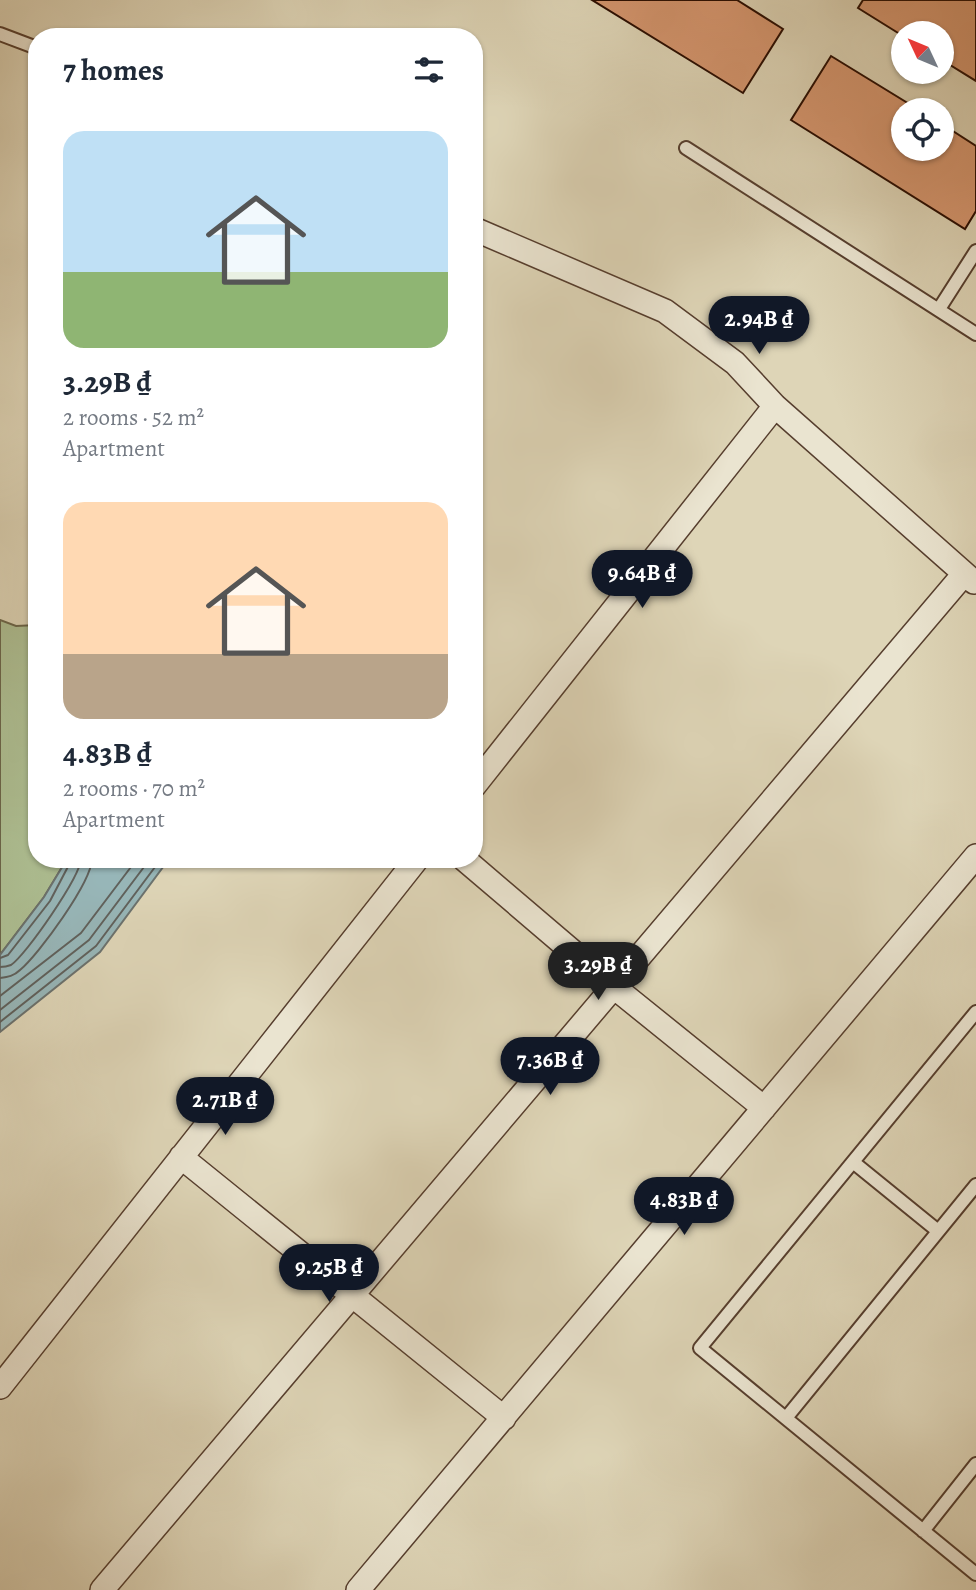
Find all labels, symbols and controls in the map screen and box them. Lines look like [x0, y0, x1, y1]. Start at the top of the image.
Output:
north arrow [891, 21, 954, 84]
map controls [891, 21, 954, 161]
text: 7 homes [63, 50, 164, 90]
icon: filters [410, 51, 448, 89]
button: locate [891, 98, 954, 161]
icon: home [193, 177, 319, 303]
pin: 2.94B ₫ [694, 296, 824, 356]
text: 2.94B ₫ [724, 303, 794, 334]
text: 3.29B ₫ [63, 362, 152, 402]
text: 2 rooms · 52 m² [63, 402, 204, 433]
text: Apartment [63, 433, 165, 464]
icon: home [193, 548, 319, 674]
pin: 9.64B ₫ [577, 550, 707, 610]
text: 9.64B ₫ [608, 557, 676, 588]
text: 4.83B ₫ [63, 733, 152, 773]
text: 2 rooms · 70 m² [63, 773, 205, 804]
text: Apartment [63, 804, 165, 835]
pin: 3.29B ₫ [533, 942, 663, 1002]
text: 3.29B ₫ [564, 949, 632, 980]
pin: 7.36B ₫ [485, 1038, 615, 1097]
text: 7.36B ₫ [517, 1044, 583, 1075]
pin: 2.71B ₫ [160, 1078, 290, 1137]
text: 2.71B ₫ [192, 1084, 258, 1115]
pin: 4.83B ₫ [619, 1178, 749, 1237]
text: 4.83B ₫ [650, 1184, 718, 1215]
pin: 9.25B ₫ [264, 1244, 394, 1304]
text: 9.25B ₫ [295, 1251, 363, 1282]

